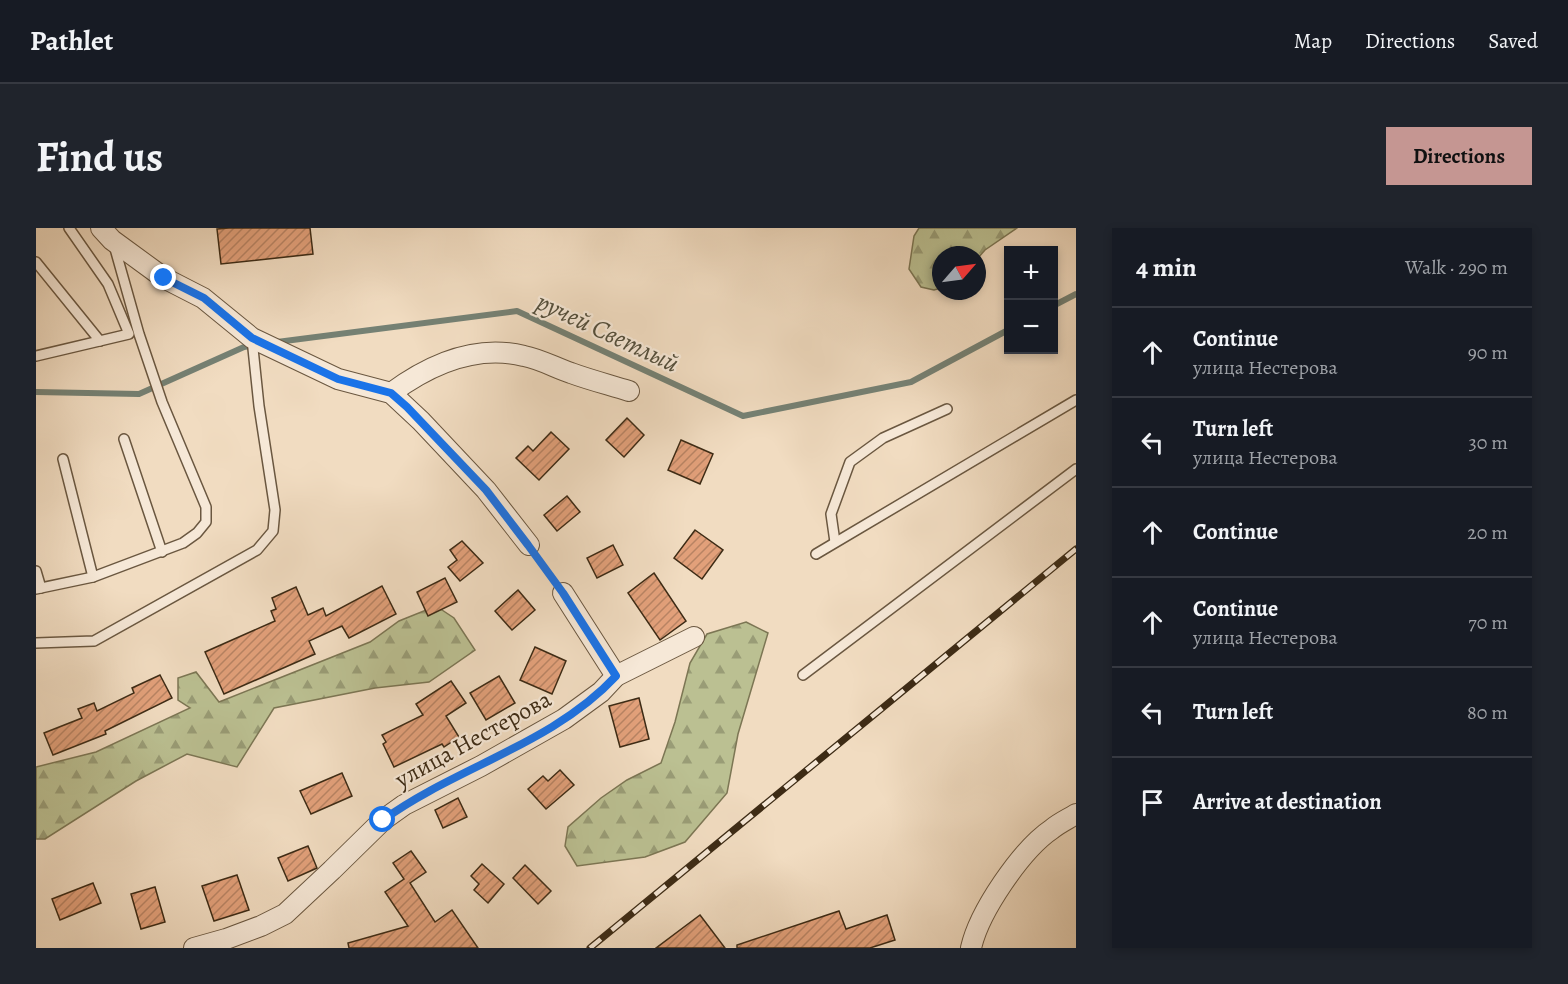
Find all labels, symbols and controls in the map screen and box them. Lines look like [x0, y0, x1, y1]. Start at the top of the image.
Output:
text: Pathlet [30, 22, 113, 60]
text: Map [1294, 27, 1332, 55]
text: Directions [1365, 27, 1455, 55]
text: Saved [1488, 27, 1538, 55]
button: Directions [1386, 127, 1532, 185]
text: Find us [36, 128, 163, 185]
north arrow [932, 246, 986, 300]
map controls [1004, 246, 1058, 354]
button: + [1004, 246, 1058, 300]
text: 4 min [1136, 250, 1197, 285]
text: Walk · 290 m [1405, 254, 1508, 281]
route end [150, 264, 176, 290]
water label: ручей Светлый [530, 284, 685, 381]
button: − [1004, 300, 1058, 354]
text: Continue [1193, 324, 1278, 354]
icon: ahead [1136, 336, 1169, 369]
text: 90 m [1468, 339, 1508, 366]
text: улица Нестерова [1193, 354, 1338, 381]
text: Turn left [1193, 414, 1273, 444]
icon: left [1136, 426, 1169, 459]
text: 30 m [1468, 429, 1508, 456]
text: улица Нестерова [1193, 444, 1338, 471]
icon: ahead [1136, 516, 1169, 549]
text: Continue [1193, 517, 1278, 547]
text: 20 m [1467, 519, 1508, 546]
text: Continue [1193, 594, 1278, 624]
icon: ahead [1136, 606, 1169, 639]
text: 70 m [1468, 609, 1508, 636]
text: улица Нестерова [1193, 624, 1338, 651]
street label: улица Нестерова [388, 683, 557, 796]
icon: left [1136, 696, 1169, 729]
text: Turn left [1193, 697, 1273, 727]
text: 80 m [1467, 699, 1508, 726]
icon: arrive [1136, 786, 1169, 819]
text: Arrive at destination [1193, 787, 1382, 817]
route start [369, 806, 395, 832]

